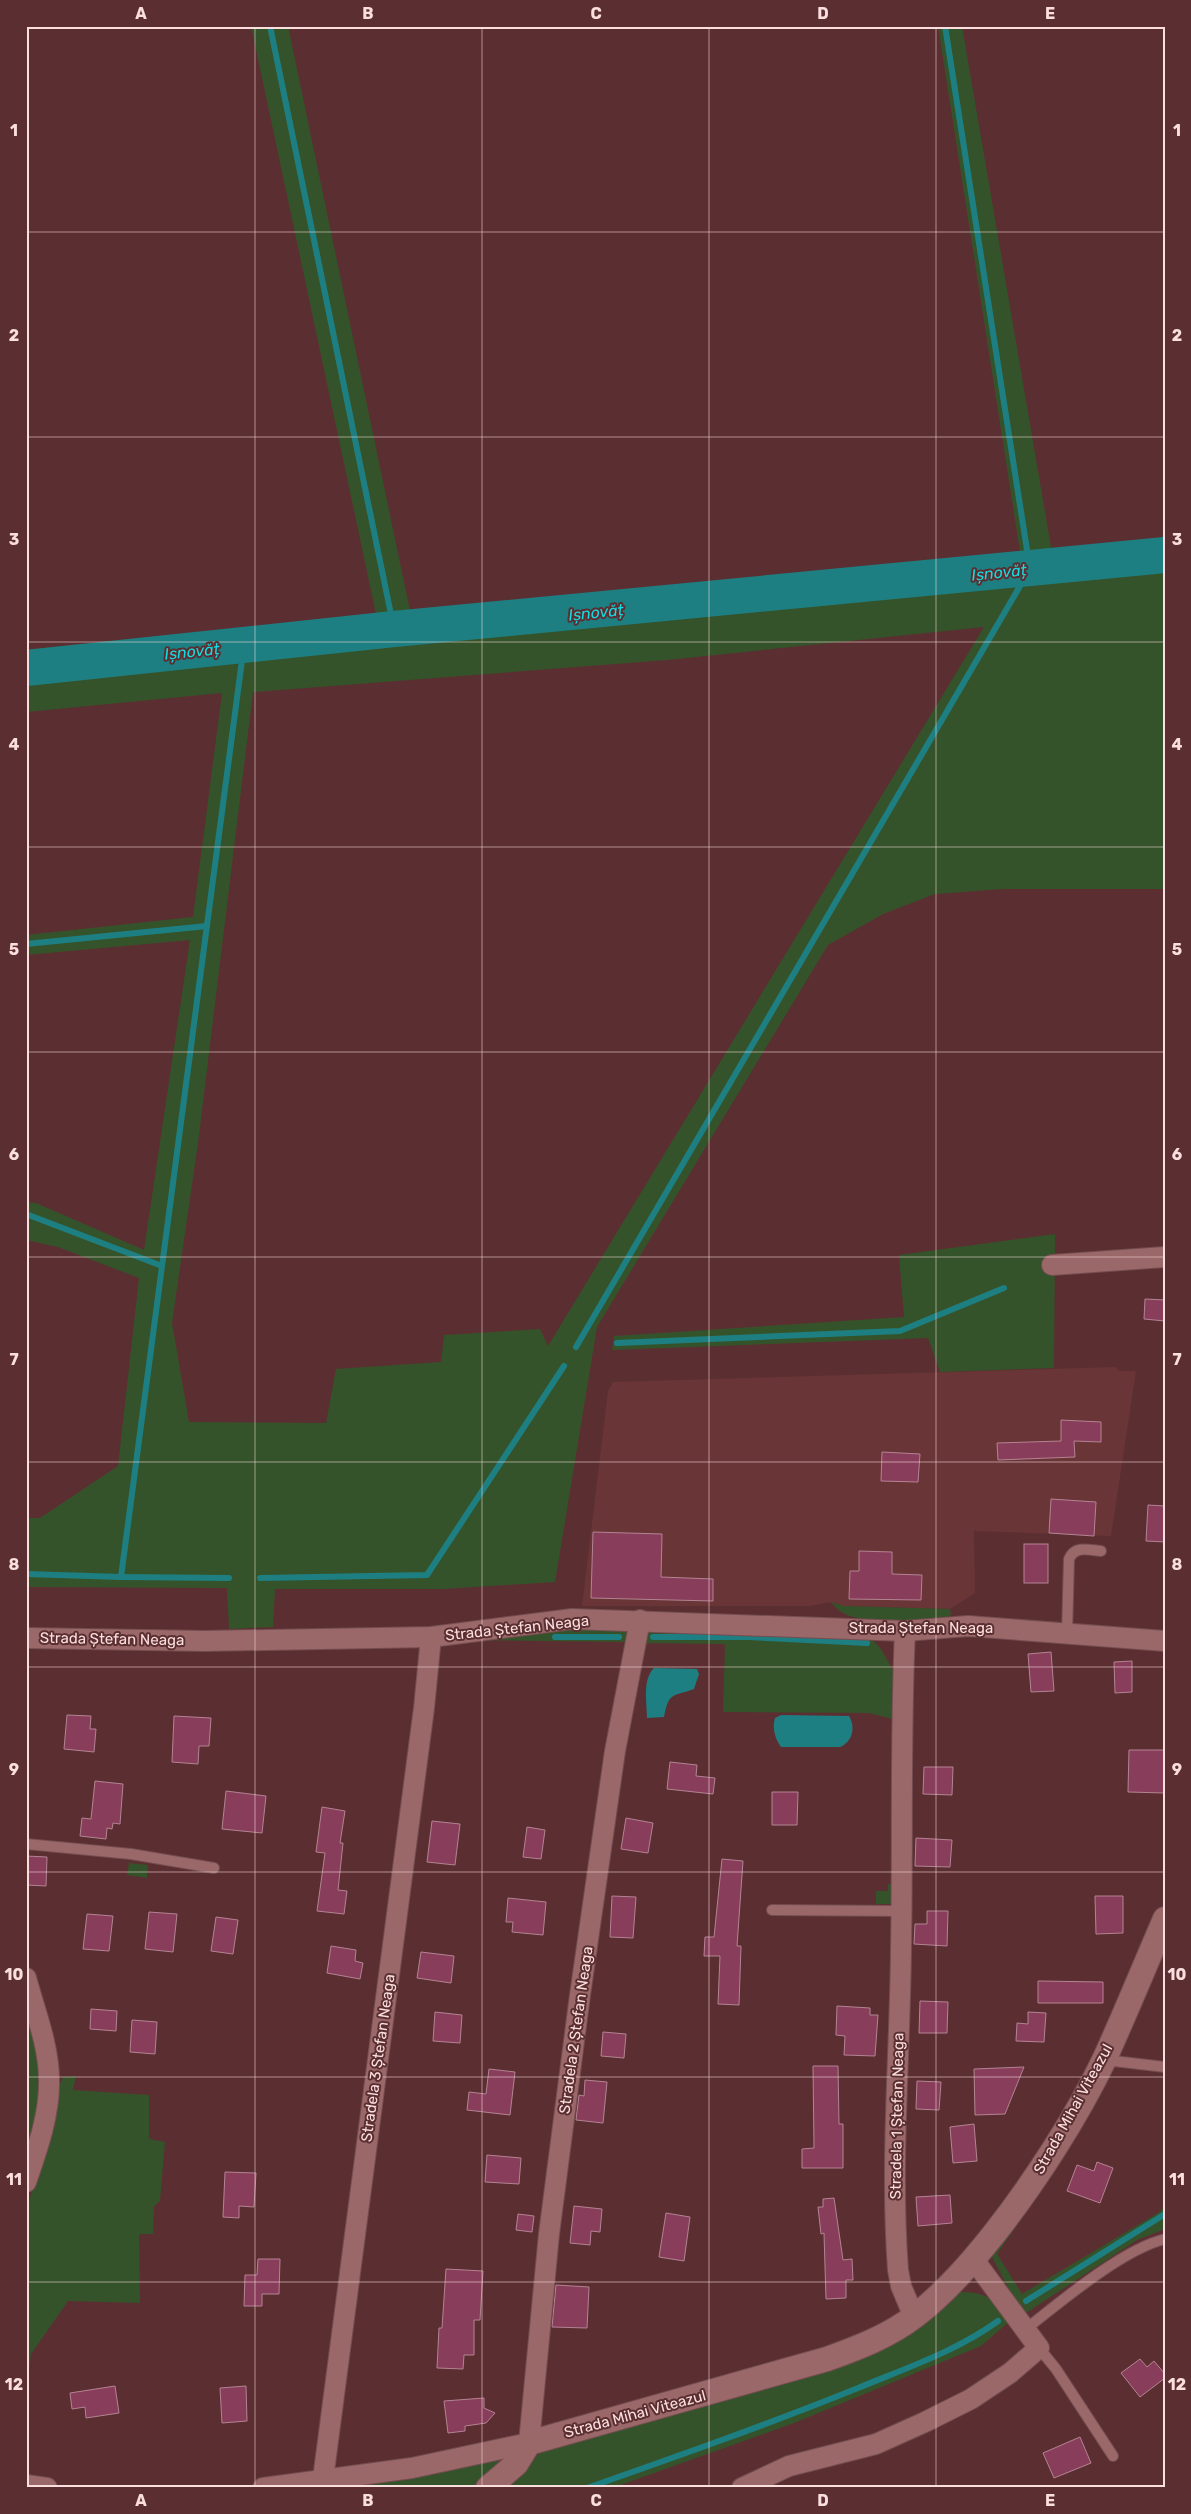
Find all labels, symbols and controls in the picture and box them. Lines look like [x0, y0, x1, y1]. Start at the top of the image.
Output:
text: A [135, 4, 147, 23]
text: B [362, 4, 374, 23]
text: C [590, 4, 602, 23]
text: D [817, 4, 829, 23]
text: E [1045, 4, 1055, 23]
text: 1 [10, 121, 18, 140]
text: 1 [1173, 121, 1181, 140]
text: 2 [9, 326, 19, 345]
text: 2 [1172, 326, 1182, 345]
text: 3 [9, 530, 19, 549]
text: 3 [1172, 530, 1182, 549]
water label: Ișnovăț [971, 560, 1028, 585]
water label: Ișnovăț [568, 600, 625, 625]
water label: Ișnovăț [164, 639, 221, 664]
text: 4 [9, 735, 20, 754]
text: 4 [1172, 735, 1183, 754]
text: 5 [9, 940, 19, 959]
text: 5 [1172, 940, 1182, 959]
text: 6 [9, 1145, 19, 1164]
text: 6 [1172, 1145, 1182, 1164]
text: 7 [9, 1350, 19, 1369]
text: 7 [1172, 1350, 1182, 1369]
text: 8 [9, 1555, 20, 1574]
text: 8 [1172, 1555, 1183, 1574]
street label: Strada Ștefan Neaga [444, 1611, 590, 1645]
street label: Strada Ștefan Neaga [849, 1619, 993, 1637]
street label: Strada Ștefan Neaga [40, 1629, 184, 1649]
text: 9 [9, 1760, 19, 1779]
text: 9 [1172, 1760, 1182, 1779]
street label: Stradela 2 Ștefan Neaga [555, 1945, 597, 2115]
text: 10 [5, 1965, 24, 1984]
text: 10 [1168, 1965, 1187, 1984]
street label: Stradela 3 Ștefan Neaga [357, 1973, 399, 2143]
street label: Stradela 1 Ștefan Neaga [887, 2033, 907, 2199]
street label: Strada Mihai Viteazul [1030, 2041, 1116, 2177]
text: 11 [6, 2170, 22, 2189]
text: 11 [1169, 2170, 1185, 2189]
text: 12 [5, 2375, 23, 2394]
text: 12 [1168, 2375, 1186, 2394]
street label: Strada Mihai Viteazul [562, 2386, 708, 2442]
text: A [135, 2491, 147, 2510]
text: B [362, 2491, 374, 2510]
text: C [590, 2491, 602, 2510]
text: D [817, 2491, 829, 2510]
text: E [1045, 2491, 1055, 2510]

